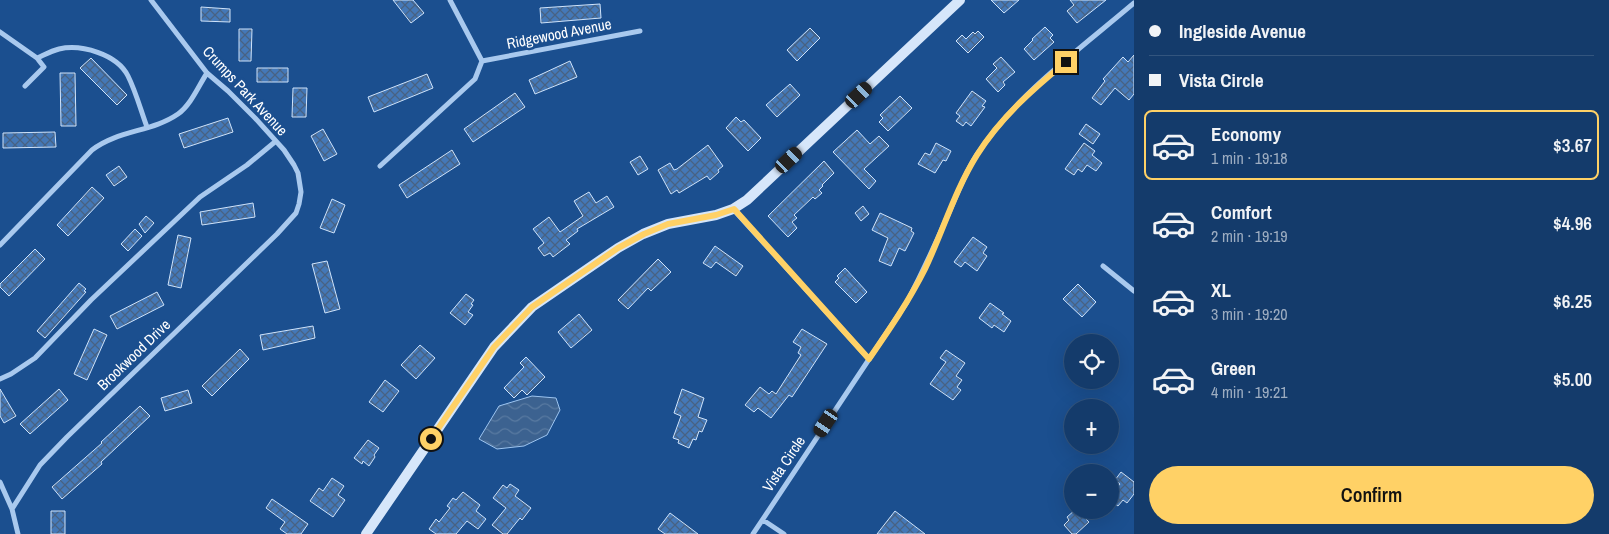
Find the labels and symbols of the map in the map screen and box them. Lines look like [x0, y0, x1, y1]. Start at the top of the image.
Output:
street label: Ridgewood Avenue [505, 13, 613, 54]
street label: Crumps Park Avenue [198, 41, 293, 140]
route end [1055, 51, 1077, 73]
car [842, 79, 875, 111]
car [772, 144, 805, 176]
street label: Brookwood Drive [92, 314, 175, 395]
car [811, 406, 840, 440]
route start [420, 428, 442, 450]
street label: Vista Circle [757, 431, 810, 496]

